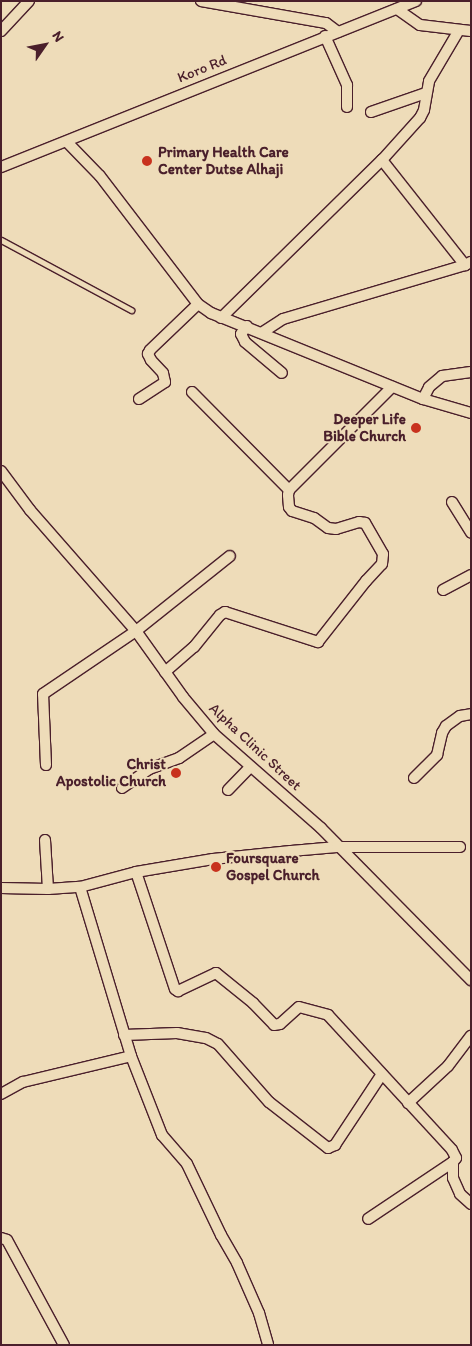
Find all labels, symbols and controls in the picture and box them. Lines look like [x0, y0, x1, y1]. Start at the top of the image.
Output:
north arrow [20, 20, 70, 70]
text: N [48, 28, 68, 45]
street label: Koro Rd [175, 51, 229, 87]
place label: Primary Health Care Center Dutse Alhaji [158, 143, 289, 178]
marker: Primary Health Care Center Dutse Alhaji [140, 154, 154, 168]
place label: Deeper Life Bible Church [323, 410, 406, 445]
marker: Deeper Life Bible Church [410, 422, 422, 434]
street label: Alpha Clinic Street [205, 699, 305, 795]
place label: Christ Apostolic Church [56, 755, 166, 790]
marker: Christ Apostolic Church [170, 767, 182, 779]
place label: Foursquare Gospel Church [226, 849, 320, 884]
marker: Foursquare Gospel Church [210, 861, 222, 873]

